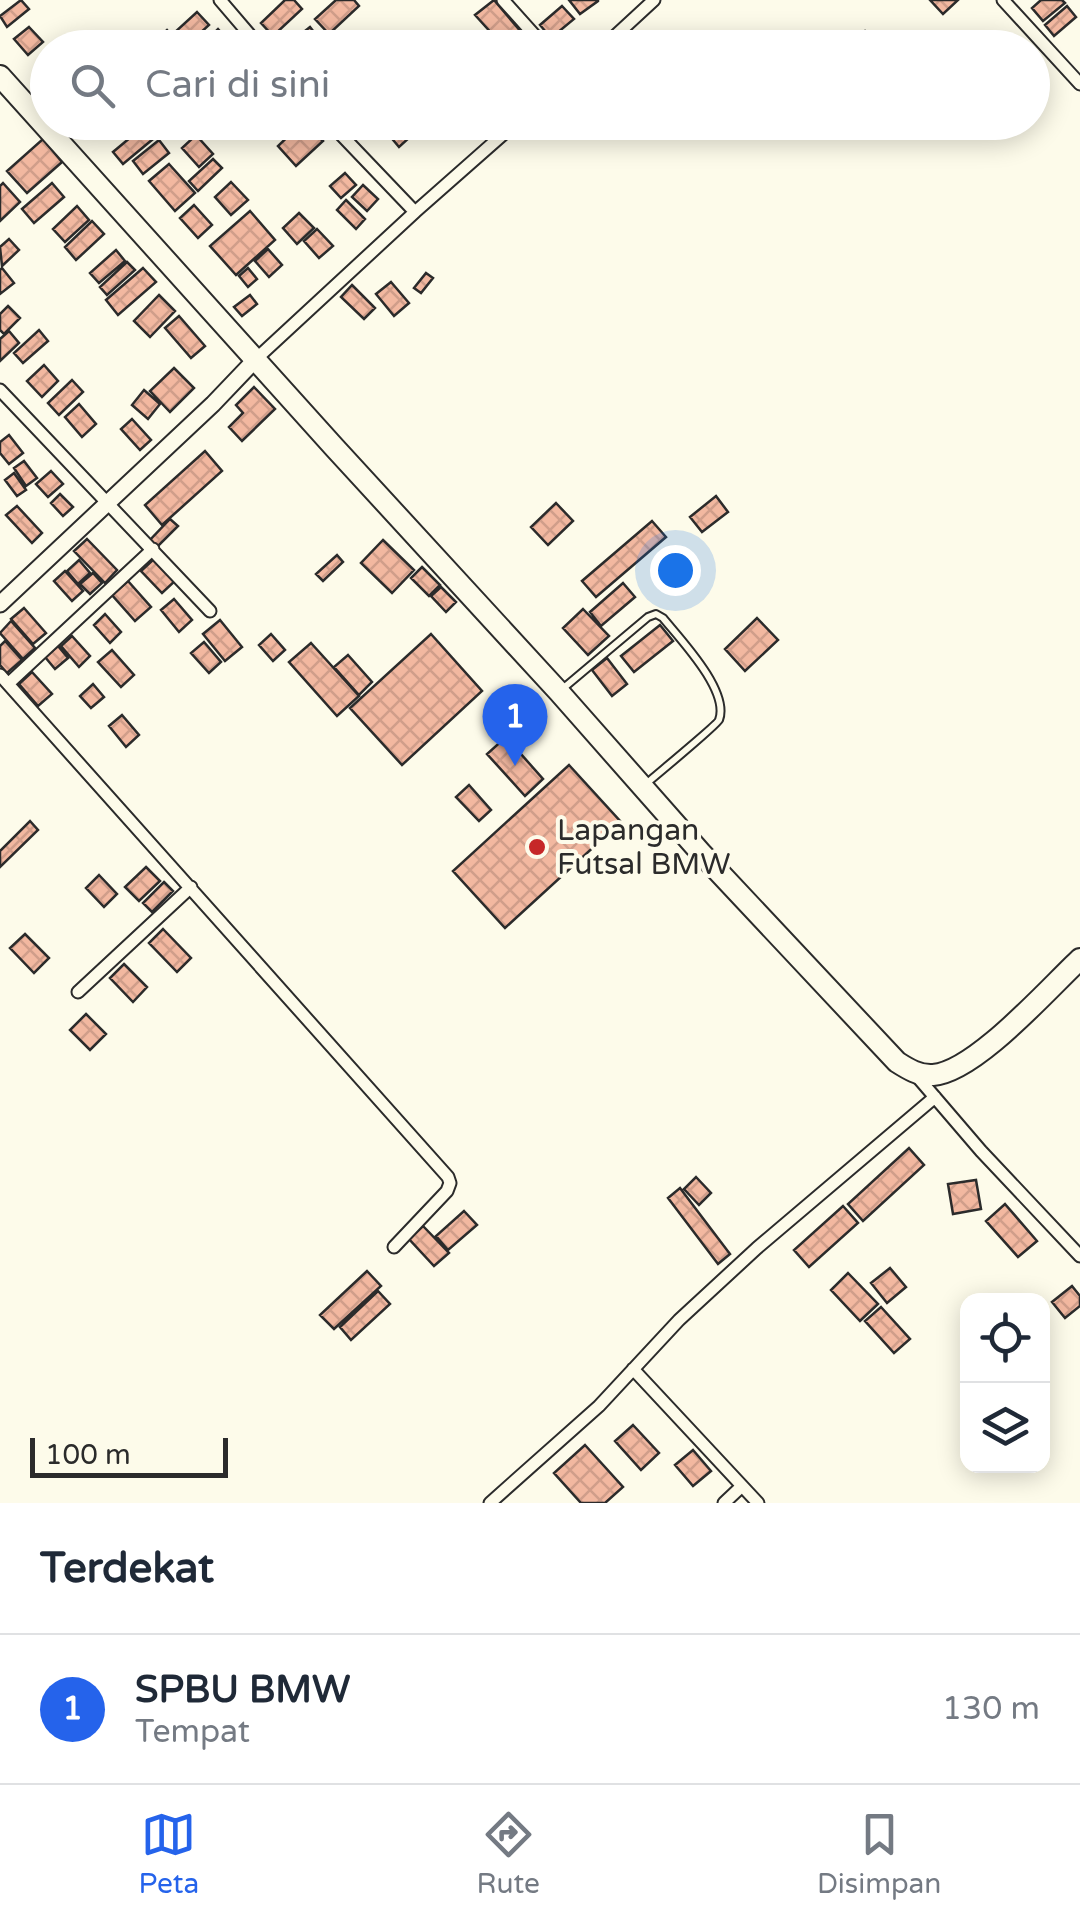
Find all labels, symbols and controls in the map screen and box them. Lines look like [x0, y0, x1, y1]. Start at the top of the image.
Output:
search box [30, 30, 1050, 140]
icon: search [65, 58, 120, 113]
text: Cari di sini [145, 62, 330, 108]
your location [650, 545, 701, 596]
pin: 1 [482, 684, 548, 766]
place label: Lapangan Futsal BMW [557, 812, 731, 883]
marker: Lapangan Futsal BMW [526, 836, 548, 858]
map controls [960, 1293, 1050, 1473]
button: locate [960, 1293, 1050, 1383]
button: layers [960, 1383, 1050, 1473]
scale bar [30, 1433, 228, 1478]
text: 100 m [45, 1438, 131, 1472]
text: Terdekat [40, 1543, 214, 1594]
text: SPBU BMW [135, 1667, 350, 1713]
text: 1 [62, 1690, 83, 1728]
text: 130 m [942, 1690, 1040, 1728]
text: Tempat [135, 1713, 250, 1751]
tab: Peta [139, 1807, 199, 1901]
tab: Rute [477, 1807, 540, 1901]
tab: Disimpan [817, 1807, 941, 1901]

